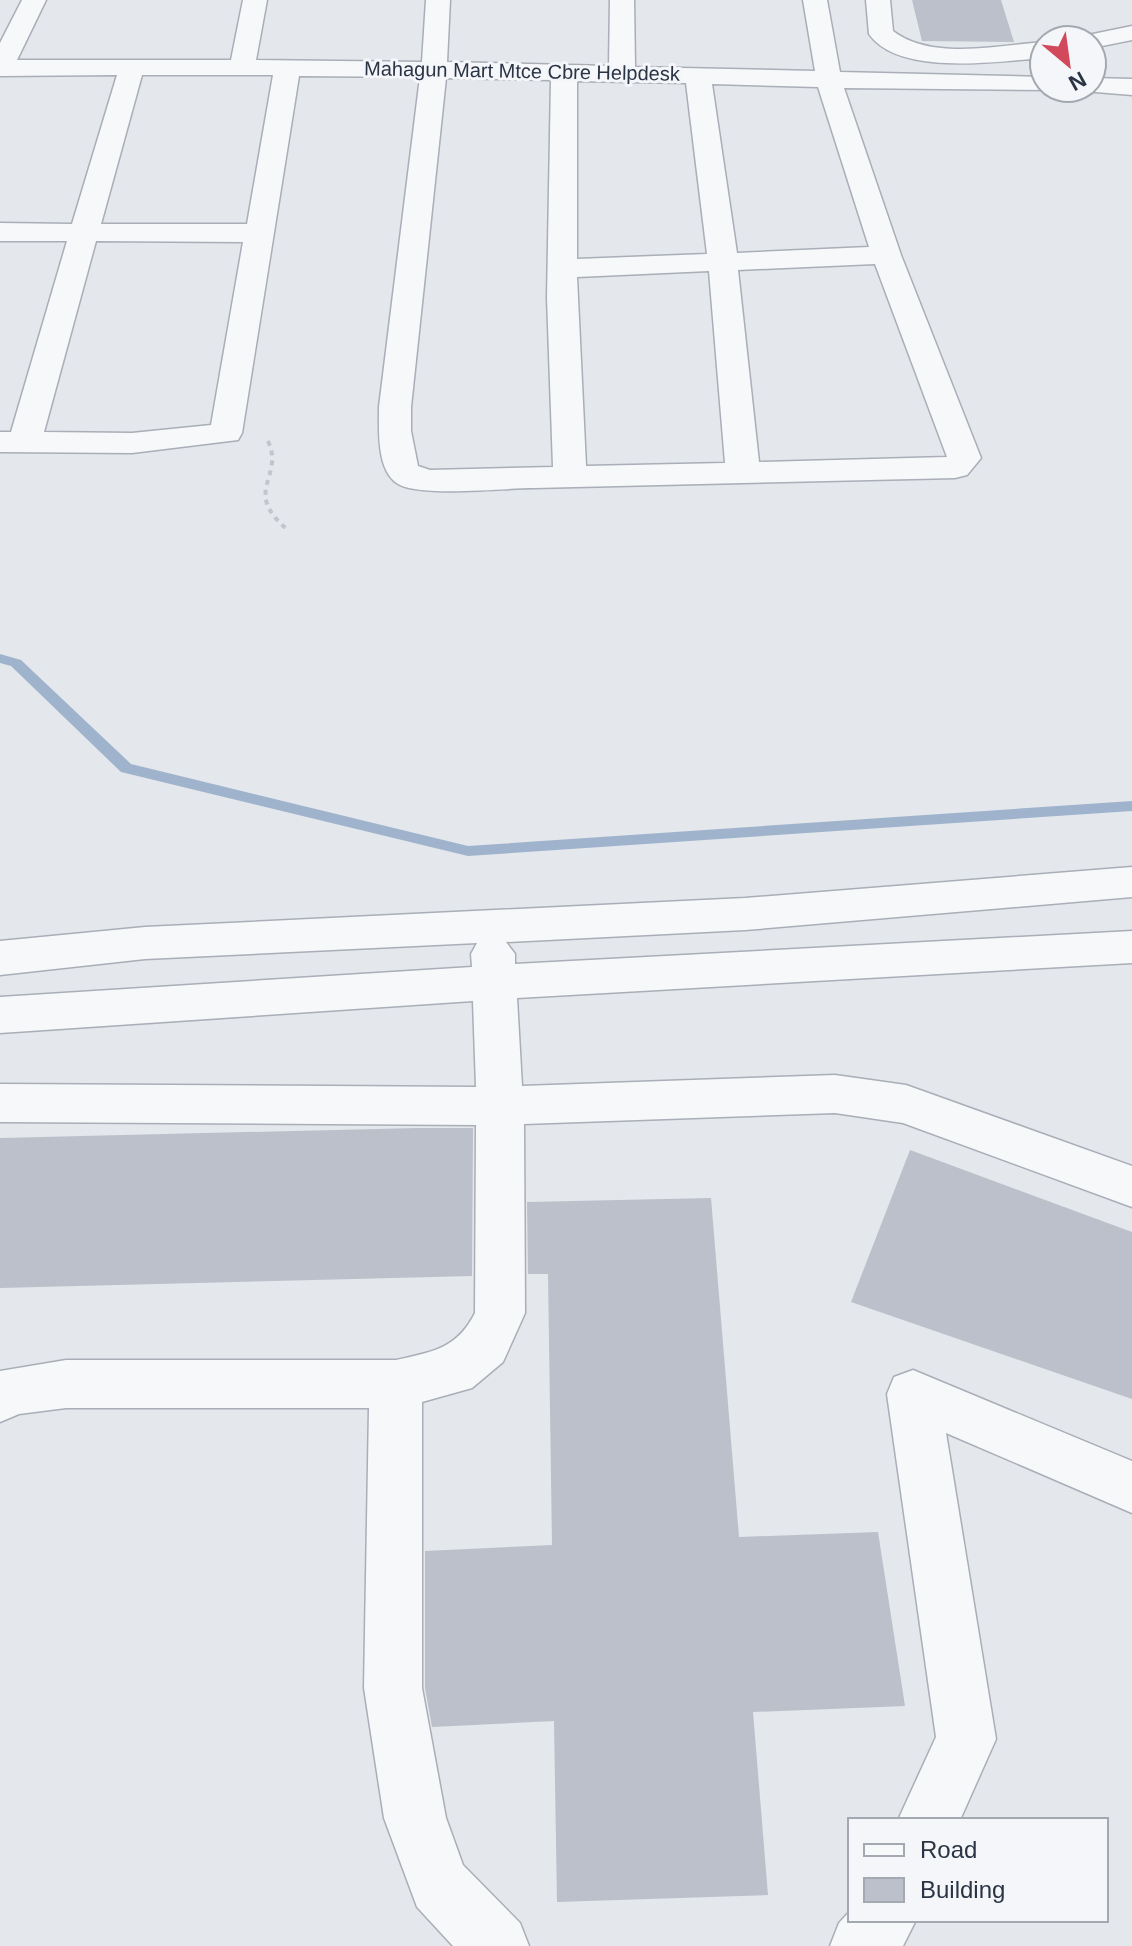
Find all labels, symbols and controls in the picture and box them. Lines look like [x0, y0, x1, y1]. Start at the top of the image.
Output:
north arrow [1028, 24, 1108, 104]
street label: Mahagun Mart Mtce Cbre Helpdesk [364, 57, 681, 85]
text: N [1064, 66, 1090, 96]
legend [848, 1818, 1108, 1922]
text: Road [920, 1836, 977, 1863]
text: Building [920, 1876, 1005, 1903]

